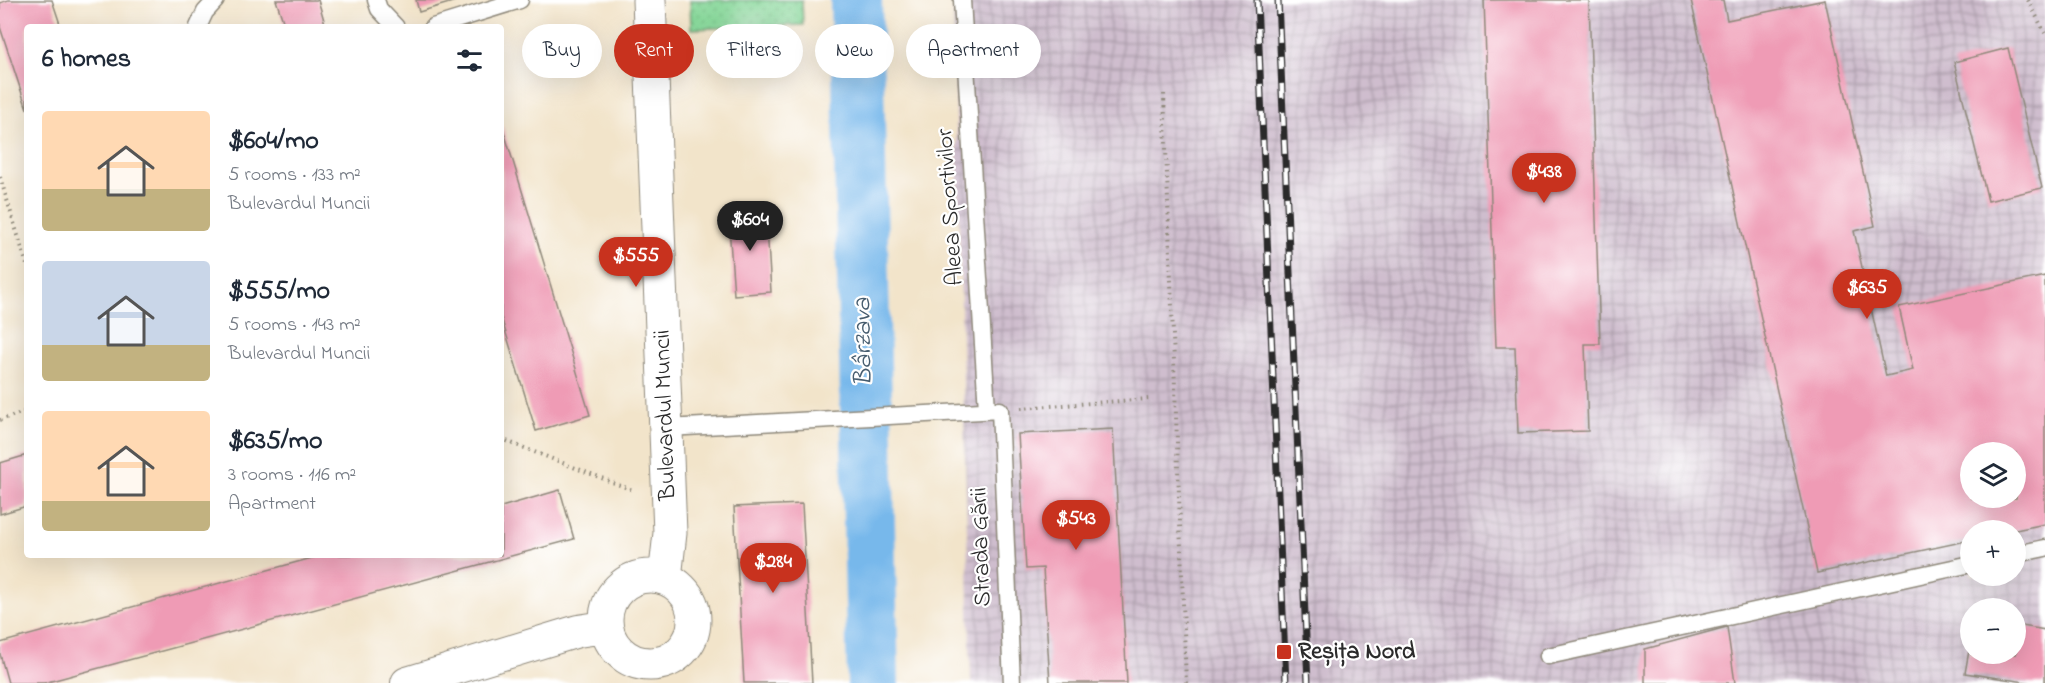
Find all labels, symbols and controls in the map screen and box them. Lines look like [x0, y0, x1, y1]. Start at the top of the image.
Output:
chip: Buy [522, 24, 602, 78]
chip: Rent [614, 24, 694, 78]
chip: Filters [706, 24, 803, 78]
chip: New [815, 24, 894, 78]
chip: Apartment [906, 24, 1041, 78]
text: 6 homes [42, 41, 131, 79]
icon: filters [453, 44, 486, 77]
text: $604/mo [228, 123, 319, 161]
street label: Aleea Sportivilor [928, 127, 974, 287]
icon: home [90, 135, 162, 207]
pin: $438 [1508, 153, 1580, 204]
text: $438 [1526, 158, 1562, 187]
text: 5 rooms · 133 m² [228, 161, 361, 190]
text: Bulevardul Muncii [228, 190, 370, 219]
pin: $604 [714, 201, 786, 252]
text: $604 [731, 206, 769, 235]
pin: $555 [600, 237, 672, 288]
text: $555 [613, 242, 659, 271]
pin: $635 [1831, 269, 1903, 320]
text: $555/mo [228, 273, 330, 311]
text: $635 [1847, 274, 1887, 303]
icon: home [90, 285, 162, 357]
water label: Bârzava [844, 296, 884, 387]
text: 5 rooms · 143 m² [228, 311, 361, 340]
street label: Bulevardul Muncii [646, 329, 687, 502]
text: Bulevardul Muncii [228, 340, 370, 369]
text: $635/mo [228, 423, 323, 461]
icon: home [90, 435, 162, 507]
map controls [1960, 442, 2026, 664]
button: layers [1960, 442, 2026, 508]
text: 3 rooms · 116 m² [228, 461, 356, 490]
street label: Strada Gării [962, 487, 1002, 607]
text: Apartment [228, 490, 316, 519]
pin: $543 [1040, 500, 1112, 551]
text: $543 [1056, 505, 1096, 534]
button: + [1960, 520, 2026, 586]
pin: $284 [737, 543, 809, 594]
text: $284 [754, 548, 792, 577]
button: − [1960, 598, 2026, 664]
place label: Reșița Nord [1298, 635, 1416, 670]
marker: Reșița Nord [1275, 643, 1293, 661]

